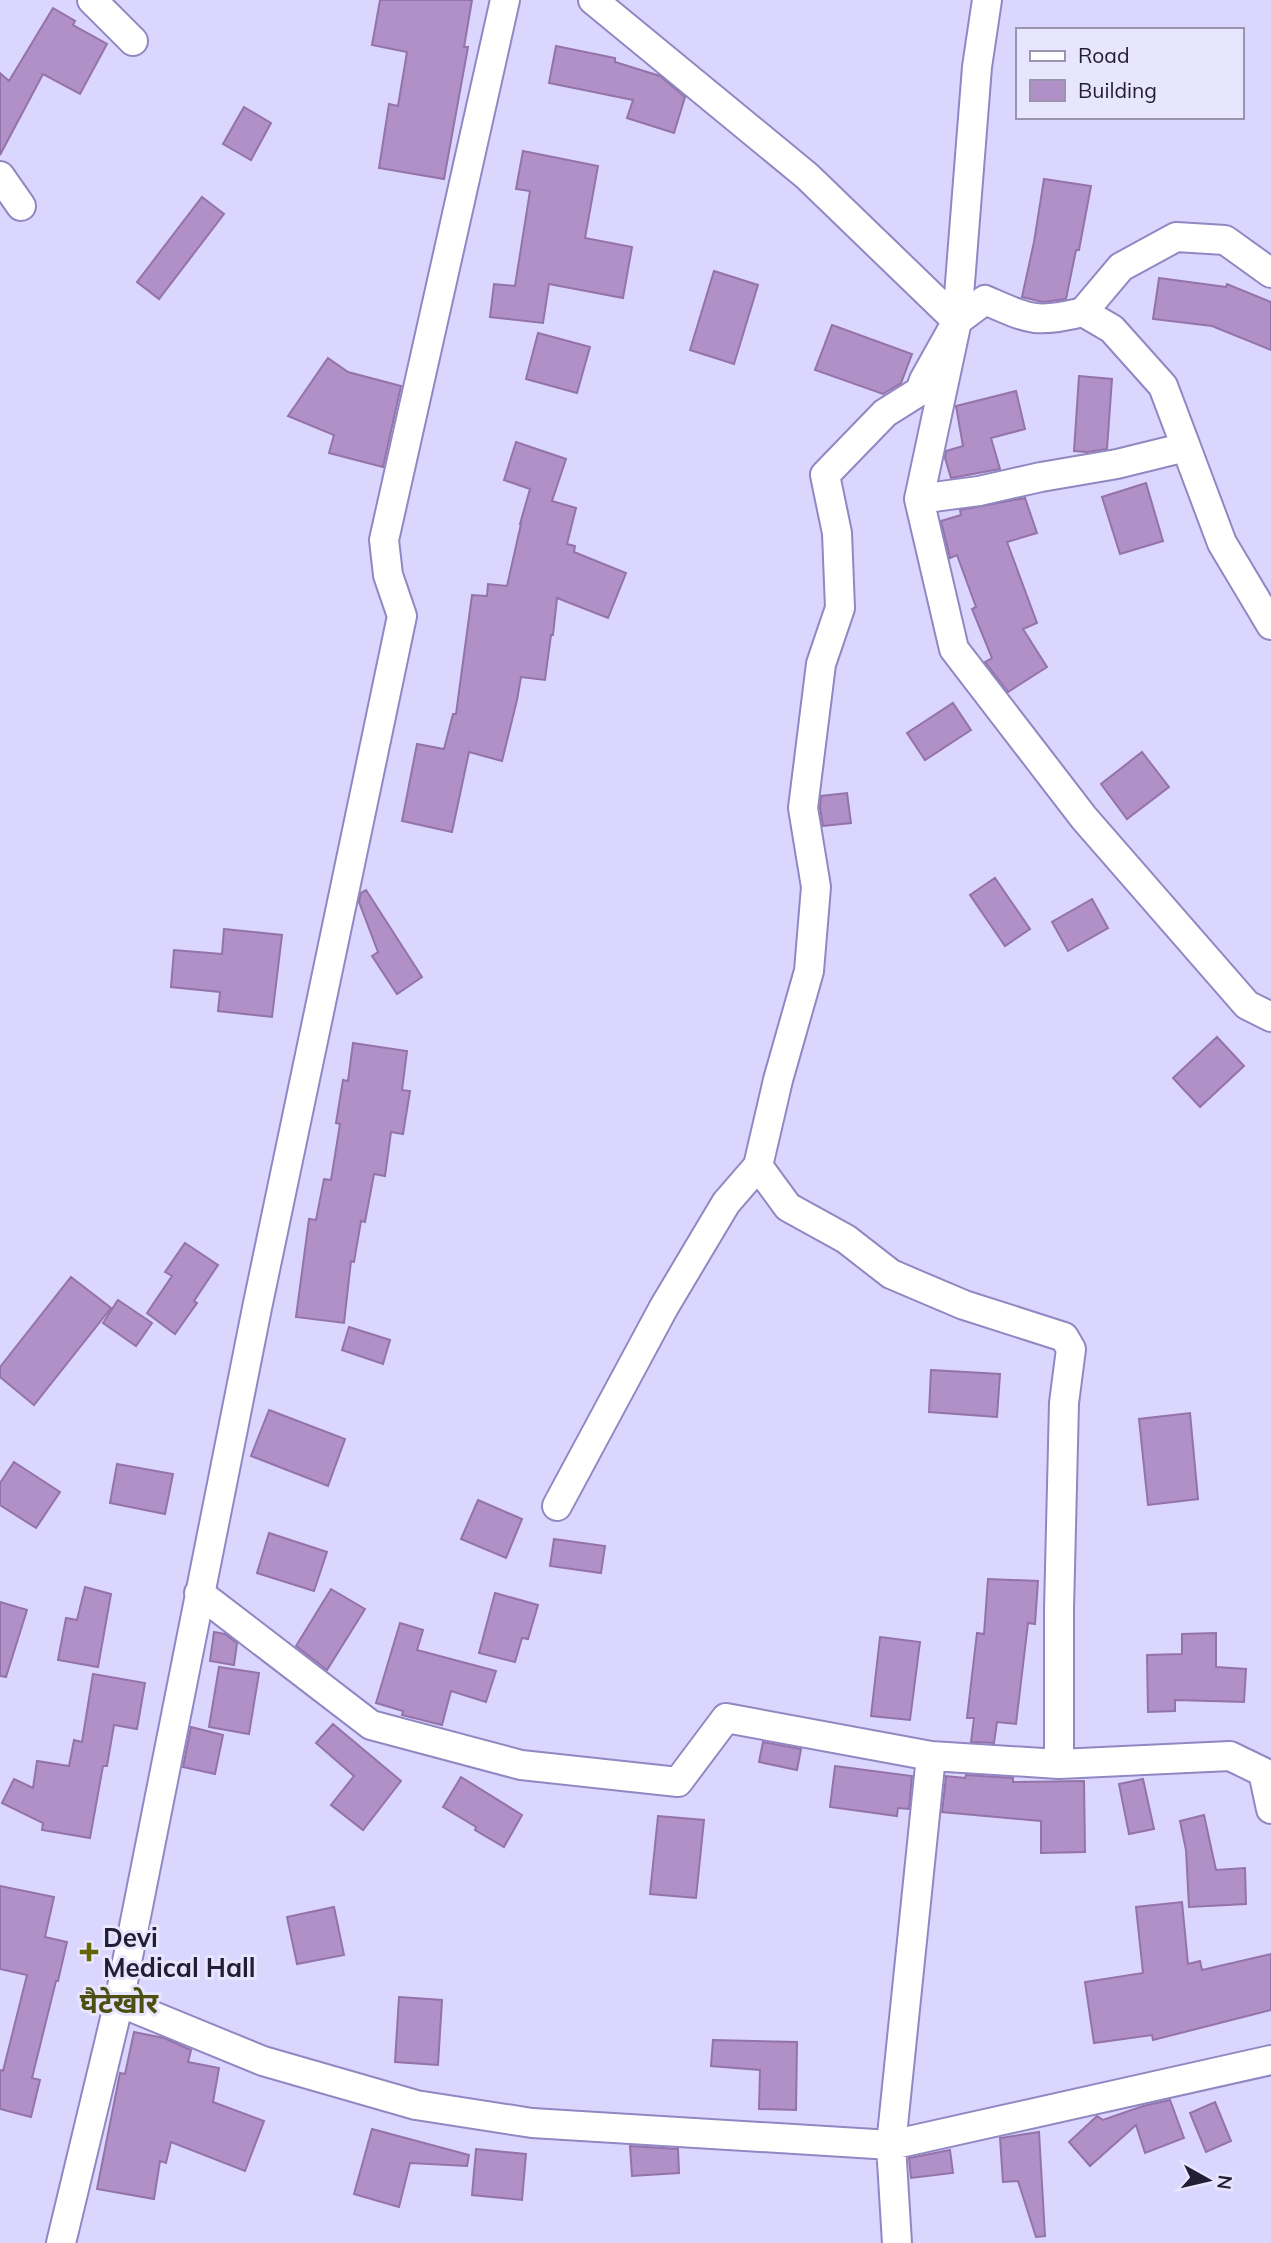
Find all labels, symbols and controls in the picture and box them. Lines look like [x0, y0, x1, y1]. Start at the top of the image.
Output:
legend [1016, 28, 1243, 119]
text: Road [1078, 42, 1129, 68]
text: Building [1078, 77, 1157, 103]
place label: Devi Medical Hall [103, 1921, 256, 1984]
marker: Devi Medical Hall [81, 1944, 97, 1960]
district label: घैटेखोर [80, 1985, 159, 2020]
north arrow [1173, 2145, 1243, 2215]
text: N [1212, 2174, 1238, 2191]

